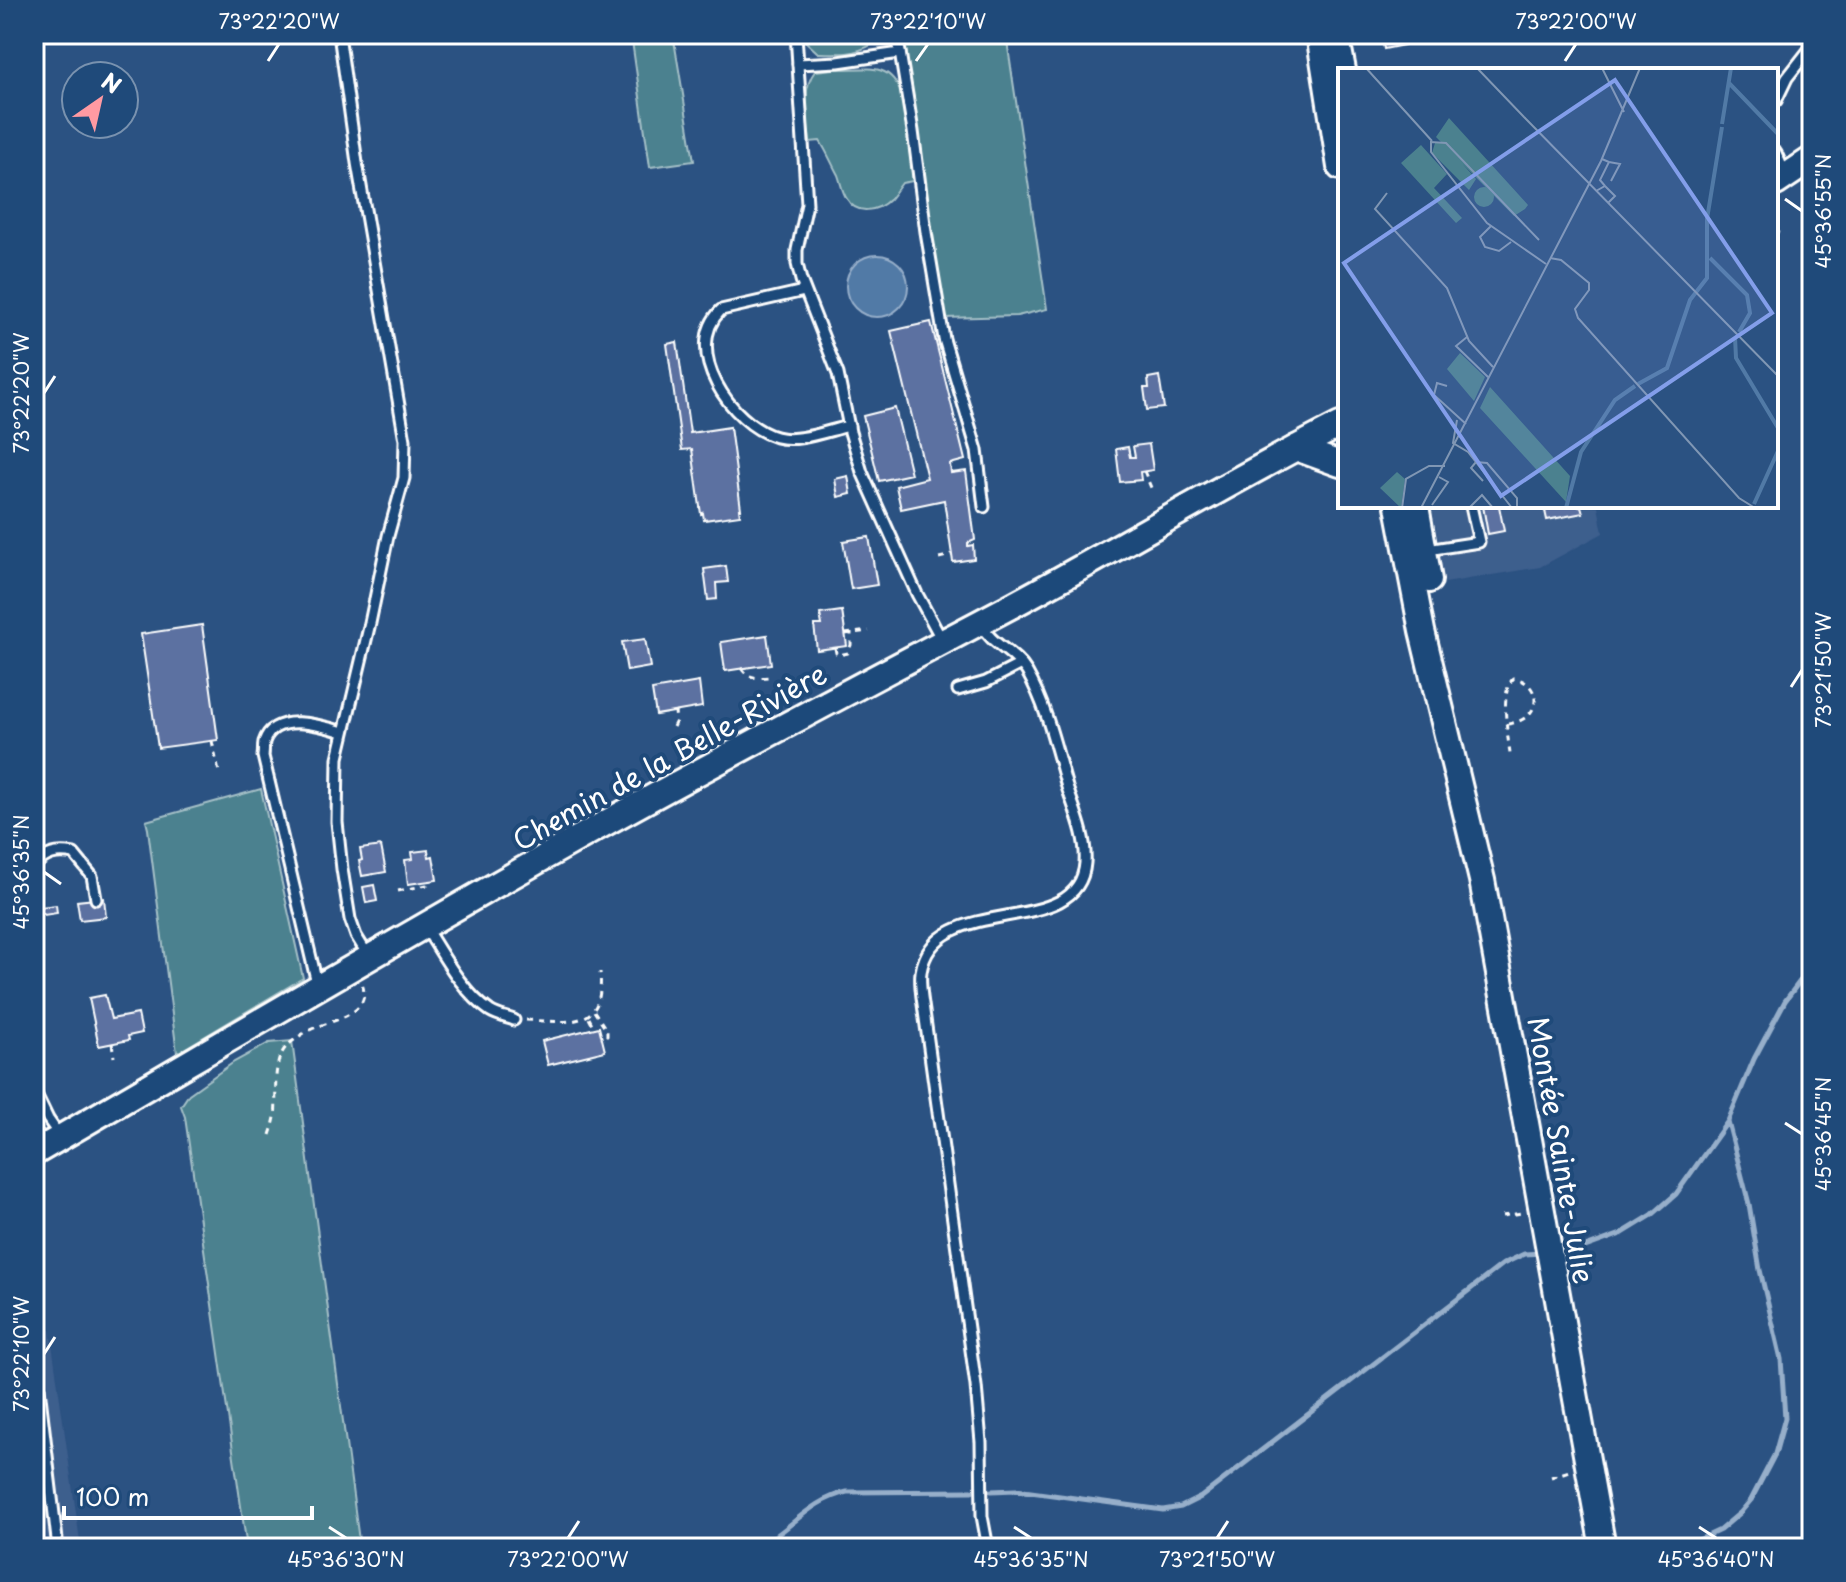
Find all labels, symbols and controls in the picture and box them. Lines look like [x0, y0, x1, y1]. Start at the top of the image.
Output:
text: 73°22'20"W [219, 6, 340, 36]
text: 73°22'10"W [870, 6, 986, 36]
text: 73°22'00"W [1515, 6, 1637, 36]
north arrow [60, 60, 140, 140]
text: N [96, 64, 128, 101]
inset map [1338, 68, 1778, 508]
text: 45°36'55"N [1808, 154, 1838, 268]
text: 73°22'20"W [6, 332, 36, 453]
text: 73°21'50"W [1808, 612, 1838, 728]
street label: Chemin de la Belle-Rivière [504, 652, 834, 860]
text: 45°36'35"N [6, 814, 36, 930]
street label: Montée Sainte-Julie [1517, 1013, 1607, 1287]
text: 45°36'45"N [1808, 1077, 1838, 1191]
text: 73°22'10"W [6, 1296, 36, 1412]
scale bar [64, 1470, 312, 1520]
text: 100 m [76, 1478, 149, 1514]
text: 45°36'30"N [287, 1544, 405, 1574]
text: 73°22'00"W [507, 1544, 629, 1574]
text: 45°36'35"N [973, 1544, 1089, 1574]
text: 73°21'50"W [1159, 1544, 1275, 1574]
text: 45°36'40"N [1658, 1544, 1774, 1574]

